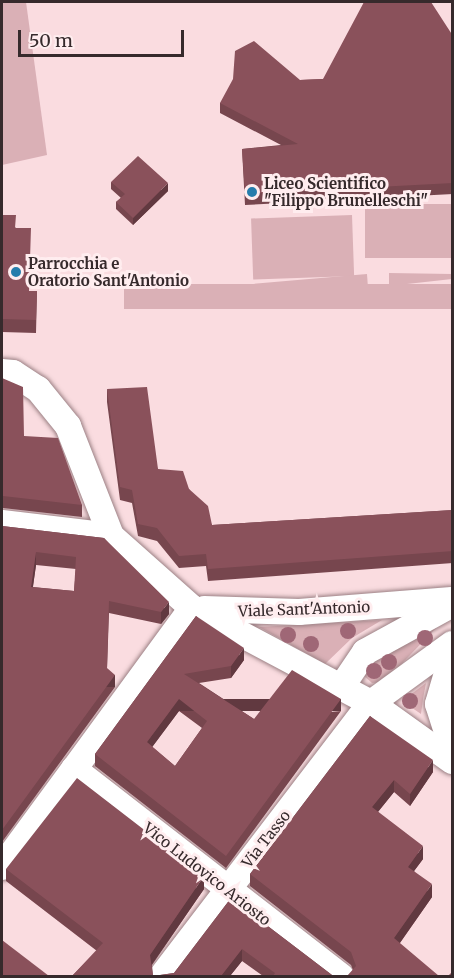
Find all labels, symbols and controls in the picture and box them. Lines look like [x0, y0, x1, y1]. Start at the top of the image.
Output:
scale bar [21, 18, 188, 56]
text: 50 m [29, 29, 73, 52]
place label: Liceo Scientifico "Filippo Brunelleschi" [264, 174, 428, 209]
marker: Liceo Scientifico "Filippo Brunelleschi" [245, 185, 259, 199]
place label: Parrocchia e Oratorio Sant'Antonio [28, 254, 189, 289]
marker: Parrocchia e Oratorio Sant'Antonio [9, 265, 23, 279]
street label: Viale Sant'Antonio [238, 598, 370, 620]
street label: Via Tasso [238, 807, 294, 871]
street label: Vico Ludovico Ariosto [140, 819, 274, 929]

